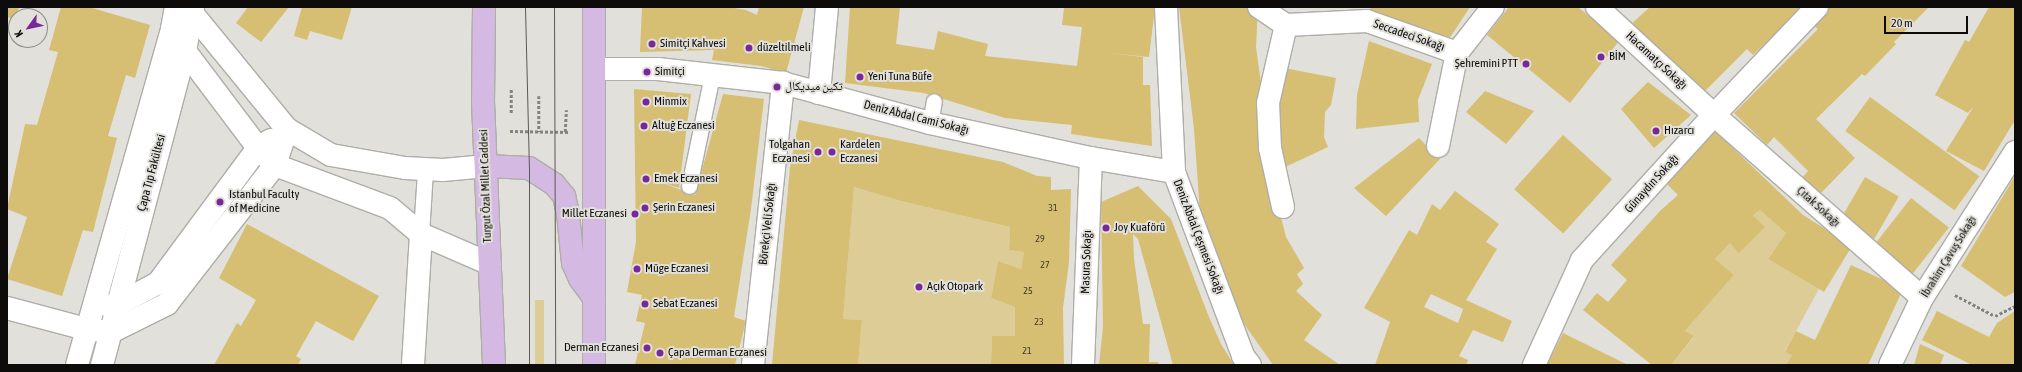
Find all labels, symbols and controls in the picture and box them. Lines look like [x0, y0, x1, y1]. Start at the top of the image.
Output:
north arrow [8, 8, 48, 48]
scale bar [1886, 8, 1970, 34]
text: 20 m [1891, 16, 1913, 30]
street label: Seccadeci Sokağı [1372, 17, 1446, 55]
text: K [12, 28, 25, 40]
street label: Hacamatçı Sokağı [1622, 29, 1690, 93]
place label: Simitçi Kahvesi [660, 37, 726, 51]
marker: Simitçi Kahvesi [647, 39, 657, 49]
place label: düzeltilmeli [757, 41, 811, 55]
marker: düzeltilmeli [744, 43, 754, 53]
place label: BİM [1609, 50, 1626, 64]
marker: BİM [1596, 52, 1606, 62]
place label: Şehremini PTT [1455, 57, 1518, 71]
marker: Şehremini PTT [1521, 59, 1531, 69]
place label: Simitçi [655, 65, 685, 79]
marker: Simitçi [642, 67, 652, 77]
place label: Yeni Tuna Büfe [868, 70, 932, 84]
marker: Yeni Tuna Büfe [855, 72, 865, 82]
place label: تكين ميديكال [785, 80, 843, 94]
marker: تكين ميديكال [772, 82, 782, 92]
place label: Minmix [654, 95, 687, 109]
marker: Minmix [641, 97, 651, 107]
street label: Deniz Abdal Cami Sokağı [862, 98, 970, 138]
place label: Altuğ Eczanesi [652, 119, 715, 133]
marker: Altuğ Eczanesi [639, 121, 649, 131]
place label: Hızarcı [1664, 124, 1694, 138]
marker: Hızarcı [1651, 126, 1661, 136]
street label: Turgut Özal Millet Caddesi [477, 129, 495, 243]
street label: Çapa Tıp Fakültesi [135, 133, 169, 213]
place label: Tolgahan Eczanesi [769, 138, 810, 166]
place label: Kardelen Eczanesi [840, 138, 880, 166]
marker: Tolgahan Eczanesi [813, 147, 823, 157]
marker: Kardelen Eczanesi [827, 147, 837, 157]
street label: Günaydın Sokağı [1622, 152, 1682, 216]
place label: Emek Eczanesi [654, 172, 718, 186]
marker: Emek Eczanesi [641, 174, 651, 184]
street label: Deniz Abdal Çeşmesi Sokağı [1169, 178, 1227, 296]
street label: Börekçi Veli Sokağı [757, 182, 779, 266]
street label: Çıtak Sokağı [1793, 184, 1843, 230]
place label: Istanbul Faculty of Medicine [229, 188, 299, 216]
marker: Istanbul Faculty of Medicine [214, 196, 226, 208]
place label: Şerin Eczanesi [653, 201, 715, 215]
house number: 31 [1048, 202, 1058, 214]
marker: Şerin Eczanesi [640, 203, 650, 213]
place label: Millet Eczanesi [562, 207, 627, 221]
marker: Millet Eczanesi [630, 209, 640, 219]
street label: İbrahim Çavuş Sokağı [1918, 214, 1980, 300]
place label: Joy Kuaförü [1114, 221, 1165, 235]
marker: Joy Kuaförü [1101, 223, 1111, 233]
street label: Masura Sokağı [1079, 230, 1095, 294]
house number: 29 [1035, 233, 1045, 245]
house number: 27 [1040, 259, 1050, 271]
place label: Müge Eczanesi [645, 262, 709, 276]
marker: Müge Eczanesi [632, 264, 642, 274]
place label: Açık Otopark [927, 280, 983, 294]
marker: Açık Otopark [914, 282, 924, 292]
house number: 25 [1023, 285, 1033, 297]
place label: Sebat Eczanesi [653, 297, 718, 311]
marker: Sebat Eczanesi [640, 299, 650, 309]
house number: 23 [1034, 316, 1044, 328]
place label: Derman Eczanesi [564, 341, 639, 355]
marker: Derman Eczanesi [642, 343, 652, 353]
house number: 21 [1022, 345, 1032, 357]
place label: Çapa Derman Eczanesi [668, 346, 767, 360]
marker: Çapa Derman Eczanesi [655, 348, 665, 358]

